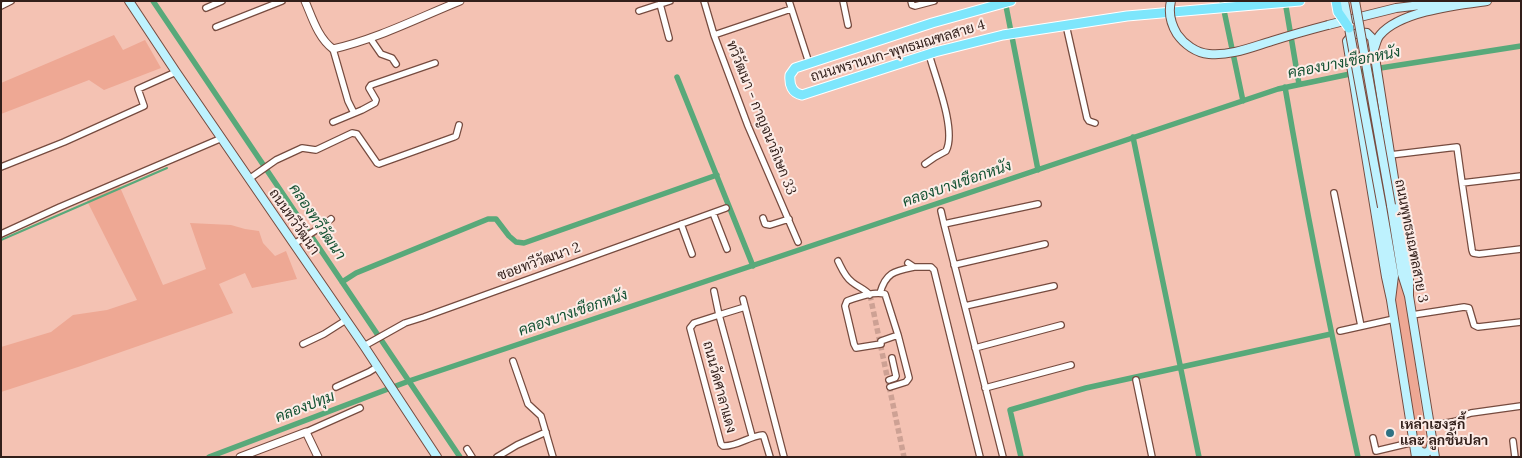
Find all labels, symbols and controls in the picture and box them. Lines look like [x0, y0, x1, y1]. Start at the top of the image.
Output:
street label: ถนนพรานนก-พุทธมณฑลสาย 4 [809, 16, 987, 86]
street label: ทวีวัฒนา - กาญจนาภิเษก 33 [722, 38, 800, 198]
water label: คลองบางเชือกหนัง [1286, 43, 1402, 83]
water label: คลองบางเชือกหนัง [900, 157, 1014, 211]
street label: ถนนพุทธมณฑลสาย 3 [1391, 178, 1431, 304]
water label: คลองทวีวัฒนา [285, 181, 349, 263]
street label: ถนนทวีวัฒนา [265, 186, 323, 258]
street label: ซอยทวีวัฒนา 2 [495, 239, 583, 285]
water label: คลองบางเชือกหนัง [516, 286, 630, 340]
street label: ถนนวัดศาลาแดง [699, 339, 739, 435]
water label: คลองปทุม [273, 387, 337, 427]
place label: เหล่าเฮงสุกี้ และ ลูกชิ้นปลา [1400, 417, 1488, 450]
marker: เหล่าเฮงสุกี้ และ ลูกชิ้นปลา [1384, 427, 1396, 439]

